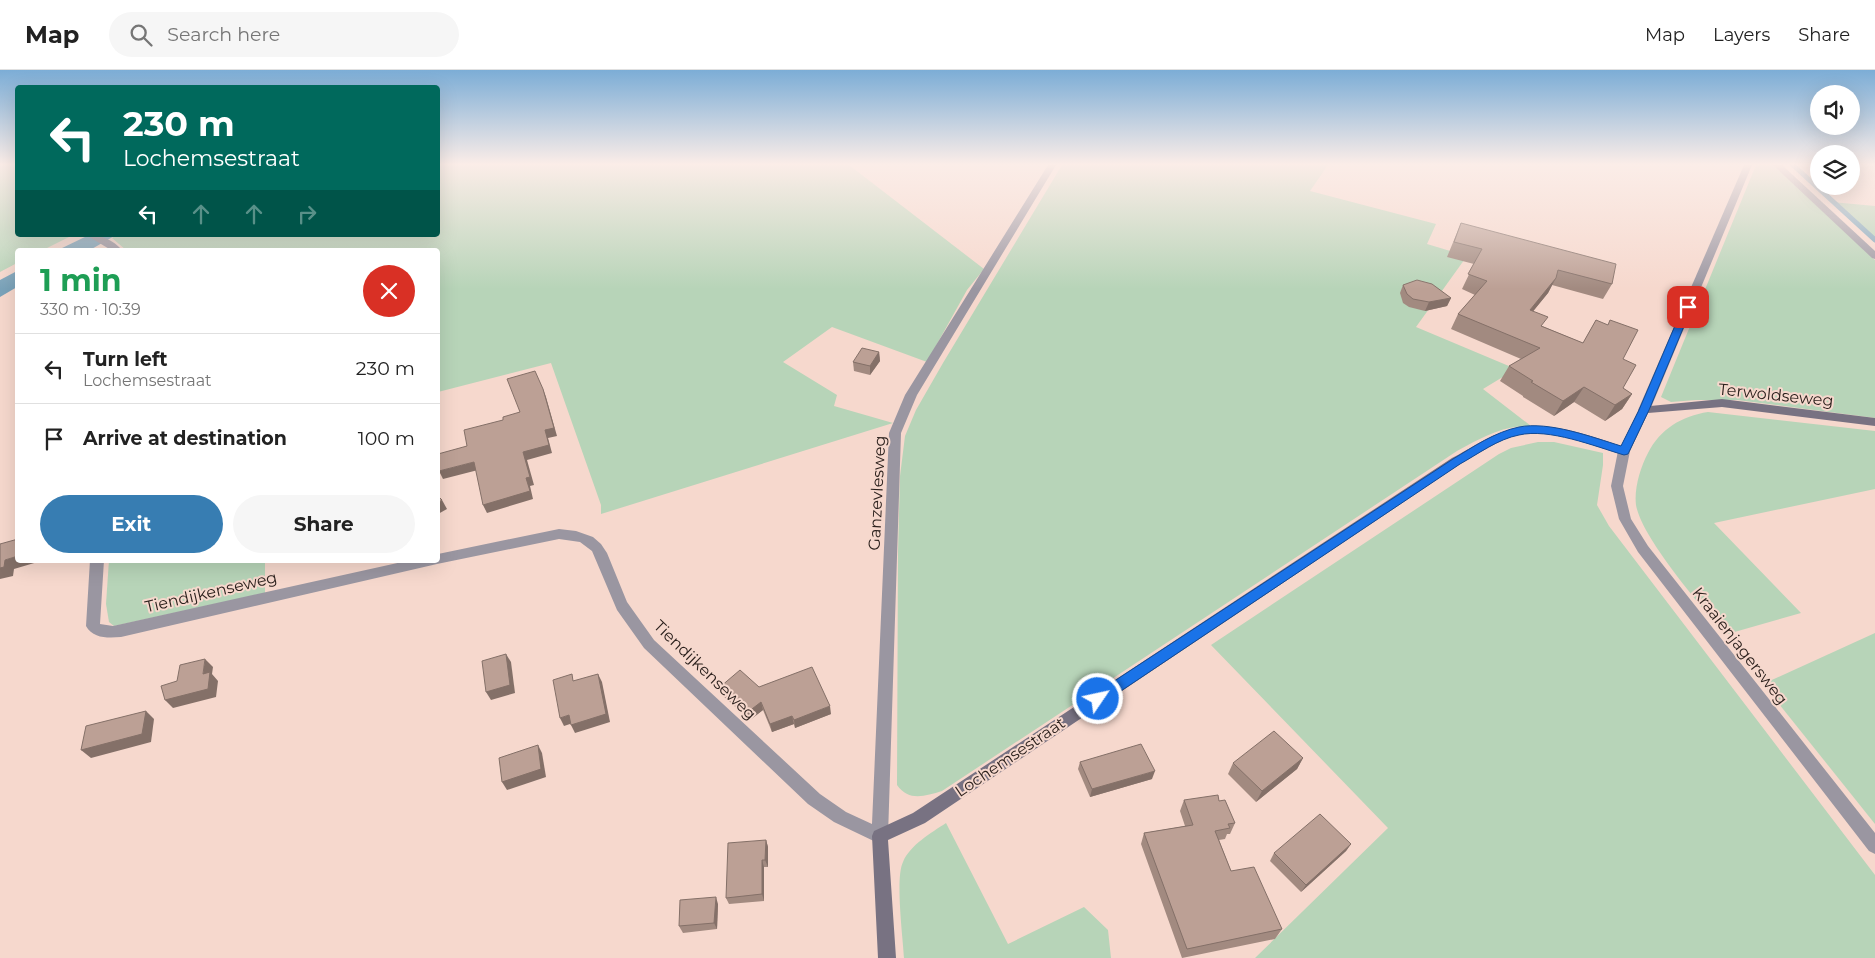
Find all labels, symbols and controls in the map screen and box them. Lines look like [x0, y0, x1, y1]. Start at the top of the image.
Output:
search box [109, 12, 459, 57]
text: Map [25, 20, 79, 49]
icon: search [127, 21, 155, 49]
text: Search here [167, 23, 280, 46]
text: Map [1645, 24, 1685, 46]
text: Layers [1713, 24, 1770, 46]
text: Share [1798, 24, 1850, 46]
map controls [1810, 85, 1860, 195]
button: sound [1810, 85, 1860, 135]
text: 230 m [123, 102, 235, 145]
icon: left [40, 105, 105, 170]
text: Lochemsestraat [123, 145, 300, 172]
button: layers [1810, 145, 1860, 195]
icon: left [134, 200, 162, 228]
icon: ahead [187, 200, 215, 228]
icon: ahead [240, 200, 268, 228]
icon: right [293, 200, 321, 228]
text: 1 min [40, 262, 121, 299]
button: close [363, 265, 415, 317]
pin [1667, 286, 1709, 328]
icon: arrive [1674, 293, 1702, 321]
text: 330 m · 10:39 [40, 300, 141, 319]
text: Turn left [83, 348, 168, 371]
icon: left [40, 355, 68, 383]
text: 230 m [356, 357, 415, 380]
text: Lochemsestraat [83, 371, 212, 390]
street label: Terwoldseweg [1718, 380, 1834, 410]
icon: arrive [40, 425, 68, 453]
text: Arrive at destination [83, 427, 287, 450]
text: 100 m [358, 427, 415, 450]
street label: Ganzevlesweg [865, 435, 889, 551]
button: Exit [40, 495, 223, 553]
button: Share [233, 495, 415, 553]
street label: Tiendijkenseweg [143, 568, 279, 616]
street label: Kraaienjagersweg [1688, 584, 1792, 708]
street label: Tiendijkenseweg [650, 616, 760, 724]
position arrow [1071, 672, 1123, 724]
street label: Lochemsestraat [951, 713, 1069, 801]

